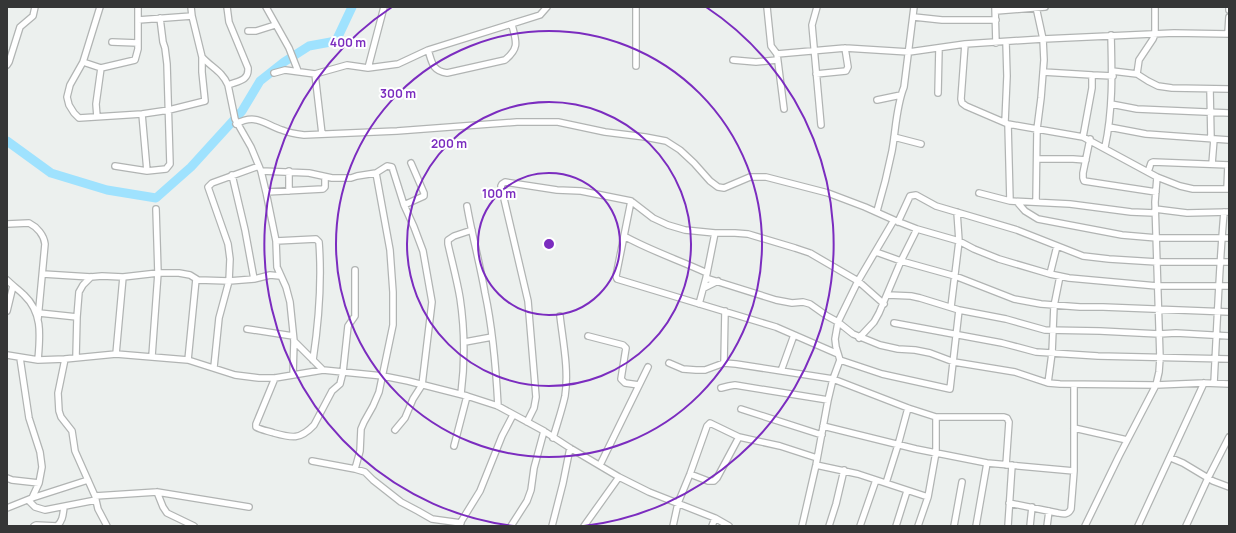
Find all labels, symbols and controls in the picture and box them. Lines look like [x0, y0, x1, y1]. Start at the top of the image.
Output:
text: 400 m [330, 34, 366, 51]
text: 300 m [380, 85, 416, 102]
text: 200 m [431, 135, 467, 152]
text: 100 m [482, 185, 516, 202]
centre of rings [542, 237, 556, 251]

